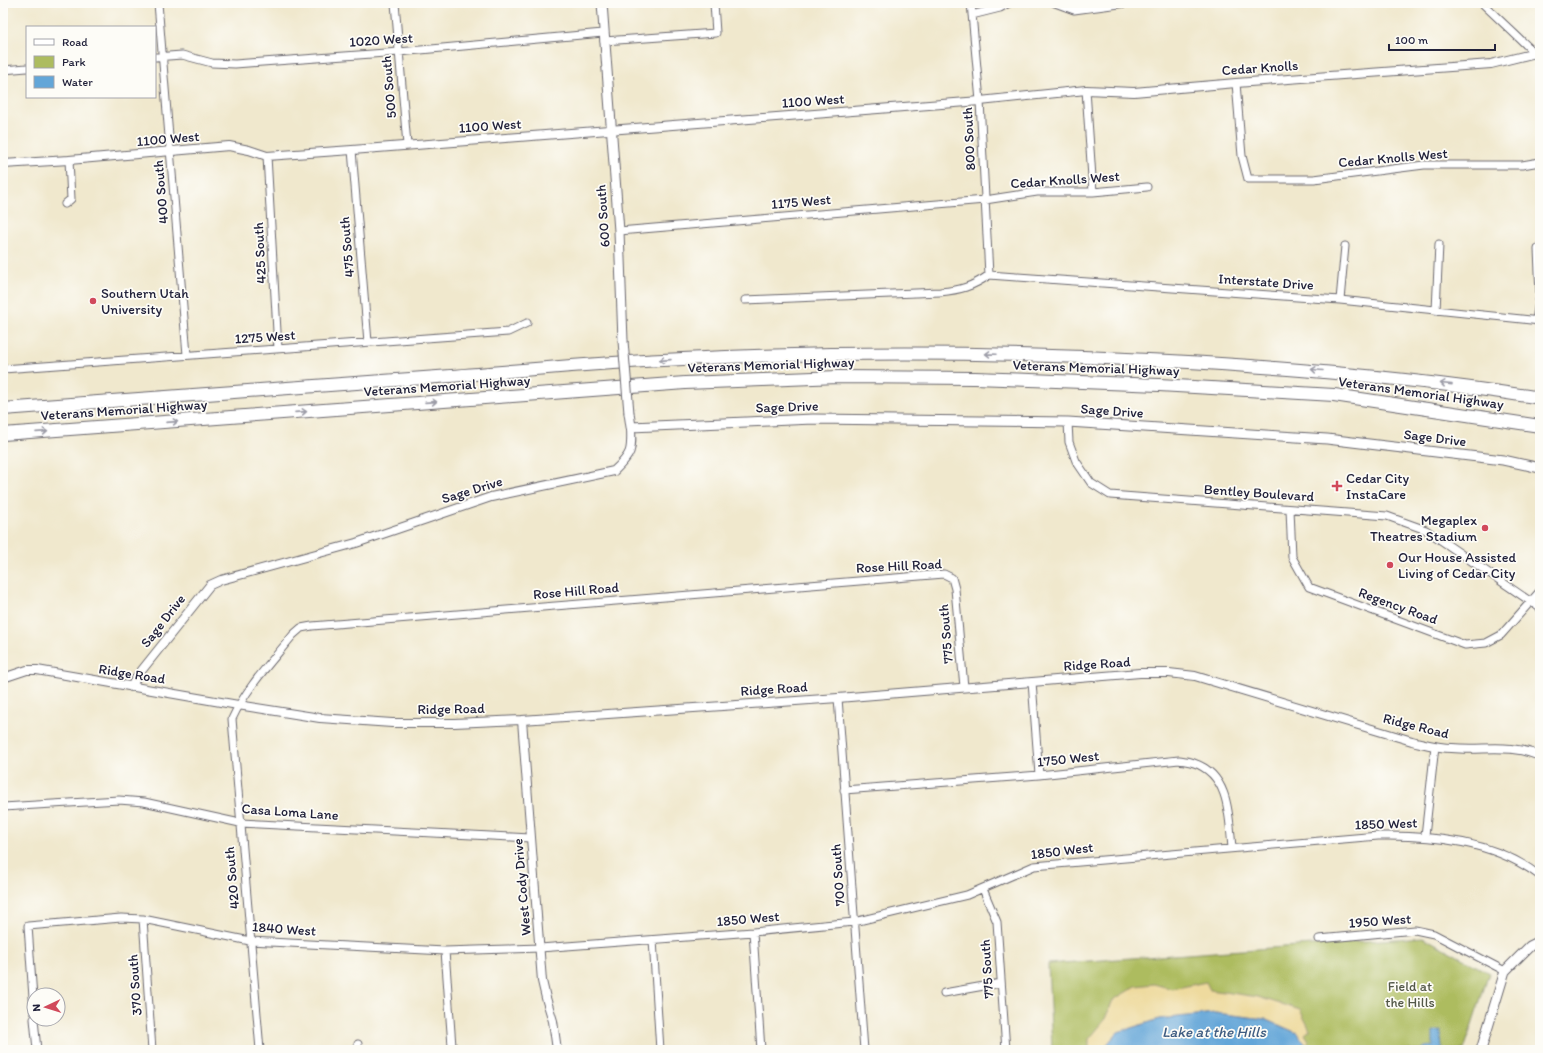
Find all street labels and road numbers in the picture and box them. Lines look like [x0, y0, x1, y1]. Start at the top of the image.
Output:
street label: 1020 West [349, 29, 413, 51]
street label: 500 South [378, 55, 400, 119]
street label: Cedar Knolls [1221, 57, 1299, 79]
street label: 1100 West [781, 90, 845, 112]
street label: 800 South [959, 107, 979, 171]
street label: 1100 West [458, 115, 522, 137]
street label: 1100 West [136, 128, 200, 150]
street label: Cedar Knolls West [1338, 145, 1448, 171]
street label: 400 South [150, 159, 172, 225]
street label: Cedar Knolls West [1010, 168, 1120, 192]
street label: 600 South [592, 184, 614, 248]
street label: 1175 West [770, 191, 832, 213]
street label: 475 South [336, 216, 358, 278]
street label: 425 South [250, 222, 270, 284]
street label: Interstate Drive [1218, 270, 1315, 294]
street label: 1275 West [234, 326, 296, 348]
street label: Veterans Memorial Highway [687, 354, 855, 376]
street label: Veterans Memorial Highway [1012, 357, 1180, 379]
street label: Veterans Memorial Highway [363, 372, 531, 400]
street label: Veterans Memorial Highway [1337, 373, 1505, 413]
street label: Veterans Memorial Highway [40, 396, 208, 424]
street label: Sage Drive [755, 397, 819, 417]
street label: Sage Drive [1080, 400, 1144, 422]
street label: Sage Drive [1403, 426, 1468, 450]
street label: Sage Drive [439, 473, 505, 507]
street label: Bentley Boulevard [1203, 481, 1315, 505]
street label: Rose Hill Road [855, 555, 943, 577]
street label: Rose Hill Road [532, 579, 620, 603]
street label: Regency Road [1356, 584, 1440, 628]
street label: Sage Drive [137, 591, 189, 651]
street label: 775 South [935, 604, 957, 664]
street label: Ridge Road [1063, 653, 1132, 675]
street label: Ridge Road [97, 660, 167, 688]
street label: Ridge Road [740, 678, 809, 700]
street label: Ridge Road [417, 700, 485, 718]
street label: Ridge Road [1381, 710, 1451, 742]
street label: 1750 West [1036, 747, 1100, 771]
street label: Casa Loma Lane [241, 800, 339, 824]
street label: 1850 West [1354, 814, 1418, 834]
street label: West Cody Drive [509, 837, 535, 936]
street label: 1850 West [1030, 839, 1094, 863]
street label: 700 South [827, 843, 849, 907]
street label: 420 South [221, 846, 243, 910]
street label: 1850 West [716, 908, 780, 930]
street label: 1950 West [1348, 910, 1412, 932]
street label: 1840 West [251, 918, 317, 940]
street label: 775 South [976, 939, 998, 999]
street label: 370 South [124, 954, 146, 1016]

